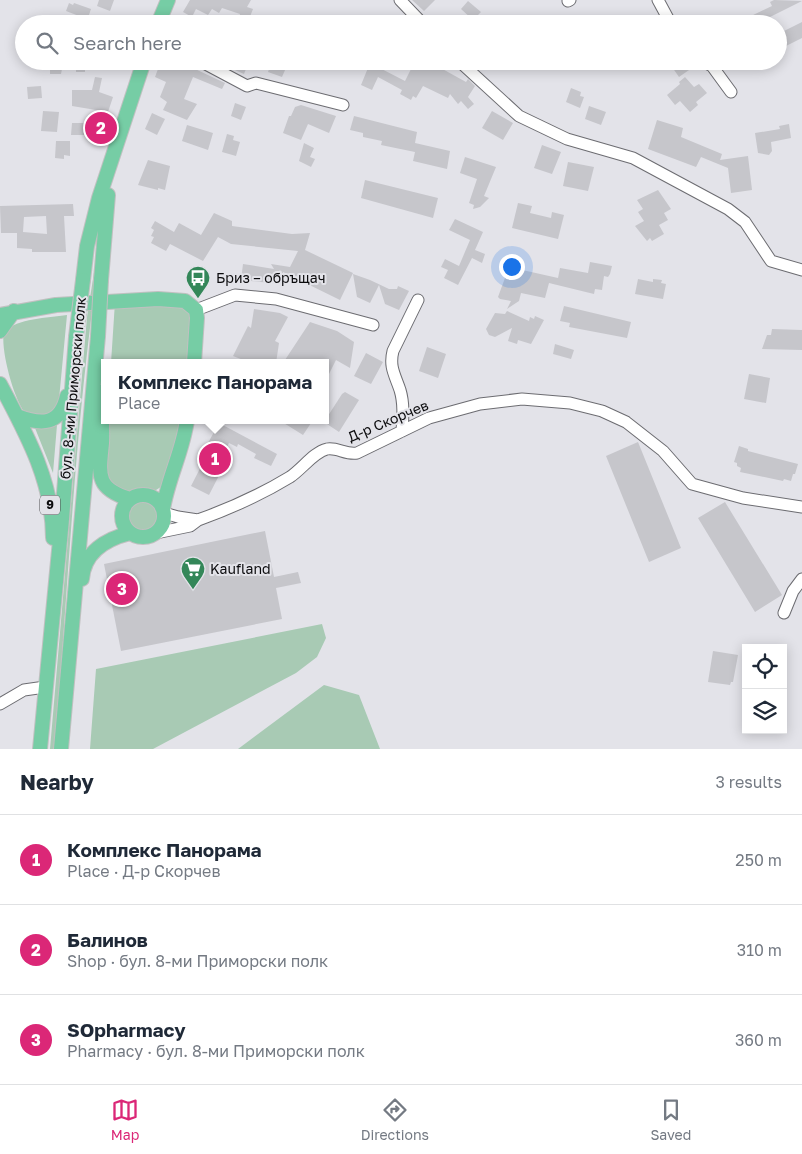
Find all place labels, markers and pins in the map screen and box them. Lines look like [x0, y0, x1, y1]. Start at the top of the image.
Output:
pin: 2 [85, 109, 117, 147]
bus stop icon: Бриз – обръщач [185, 265, 211, 299]
place label: Бриз – обръщач [216, 269, 325, 286]
pin: 1 [199, 440, 231, 478]
supermarket icon: Kaufland [180, 556, 206, 590]
place label: Kaufland [210, 560, 271, 577]
pin: 3 [106, 570, 138, 608]

